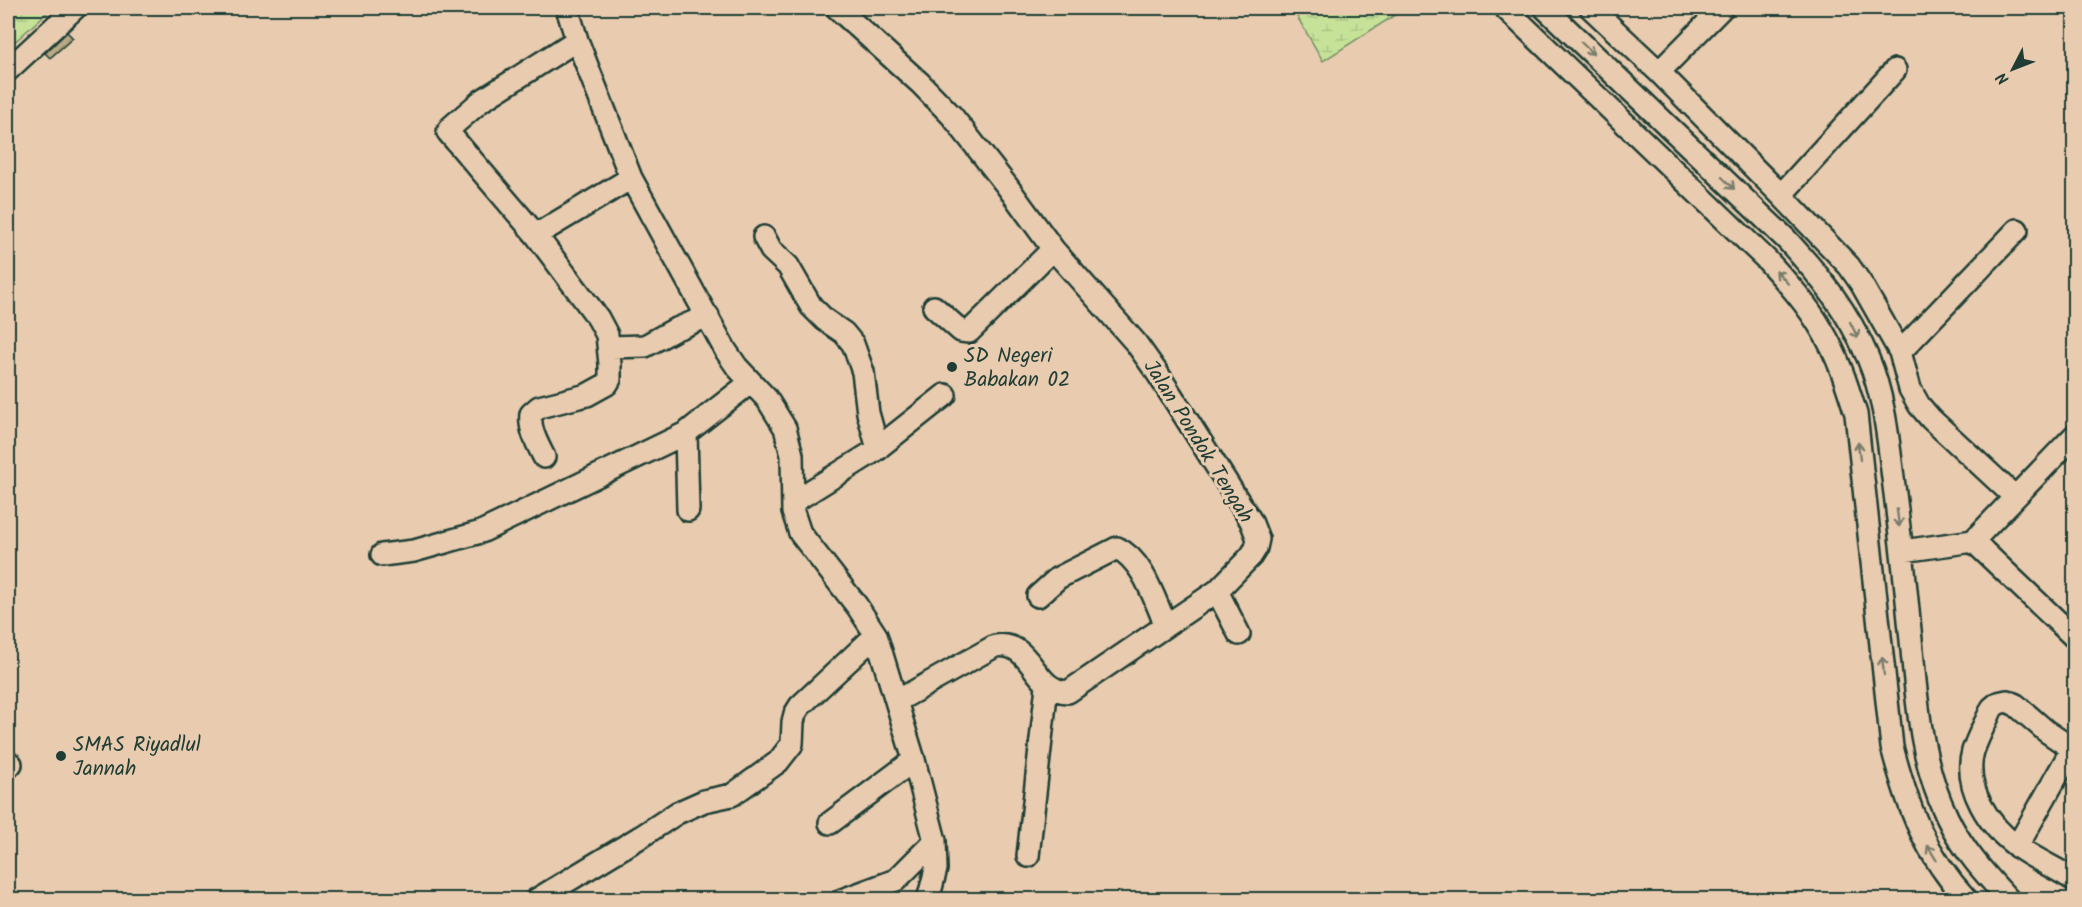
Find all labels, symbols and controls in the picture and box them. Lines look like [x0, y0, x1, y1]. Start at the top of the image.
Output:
north arrow [1983, 39, 2043, 99]
one-way arrow [1579, 41, 1594, 55]
text: N [1990, 66, 2016, 90]
one-way arrow [1720, 176, 1735, 190]
one-way arrow [1775, 270, 1789, 285]
one-way arrow [1849, 320, 1861, 338]
place label: SD Negeri Babakan 02 [964, 340, 1070, 397]
street label: Jalan Pondok Tengah [1134, 353, 1261, 530]
marker: SD Negeri Babakan 02 [945, 360, 959, 374]
one-way arrow [1854, 442, 1865, 462]
one-way arrow [1893, 508, 1904, 528]
one-way arrow [1877, 657, 1888, 677]
place label: SMAS Riyadlul Jannah [73, 729, 201, 786]
marker: SMAS Riyadlul Jannah [54, 749, 68, 763]
one-way arrow [1926, 845, 1938, 862]

